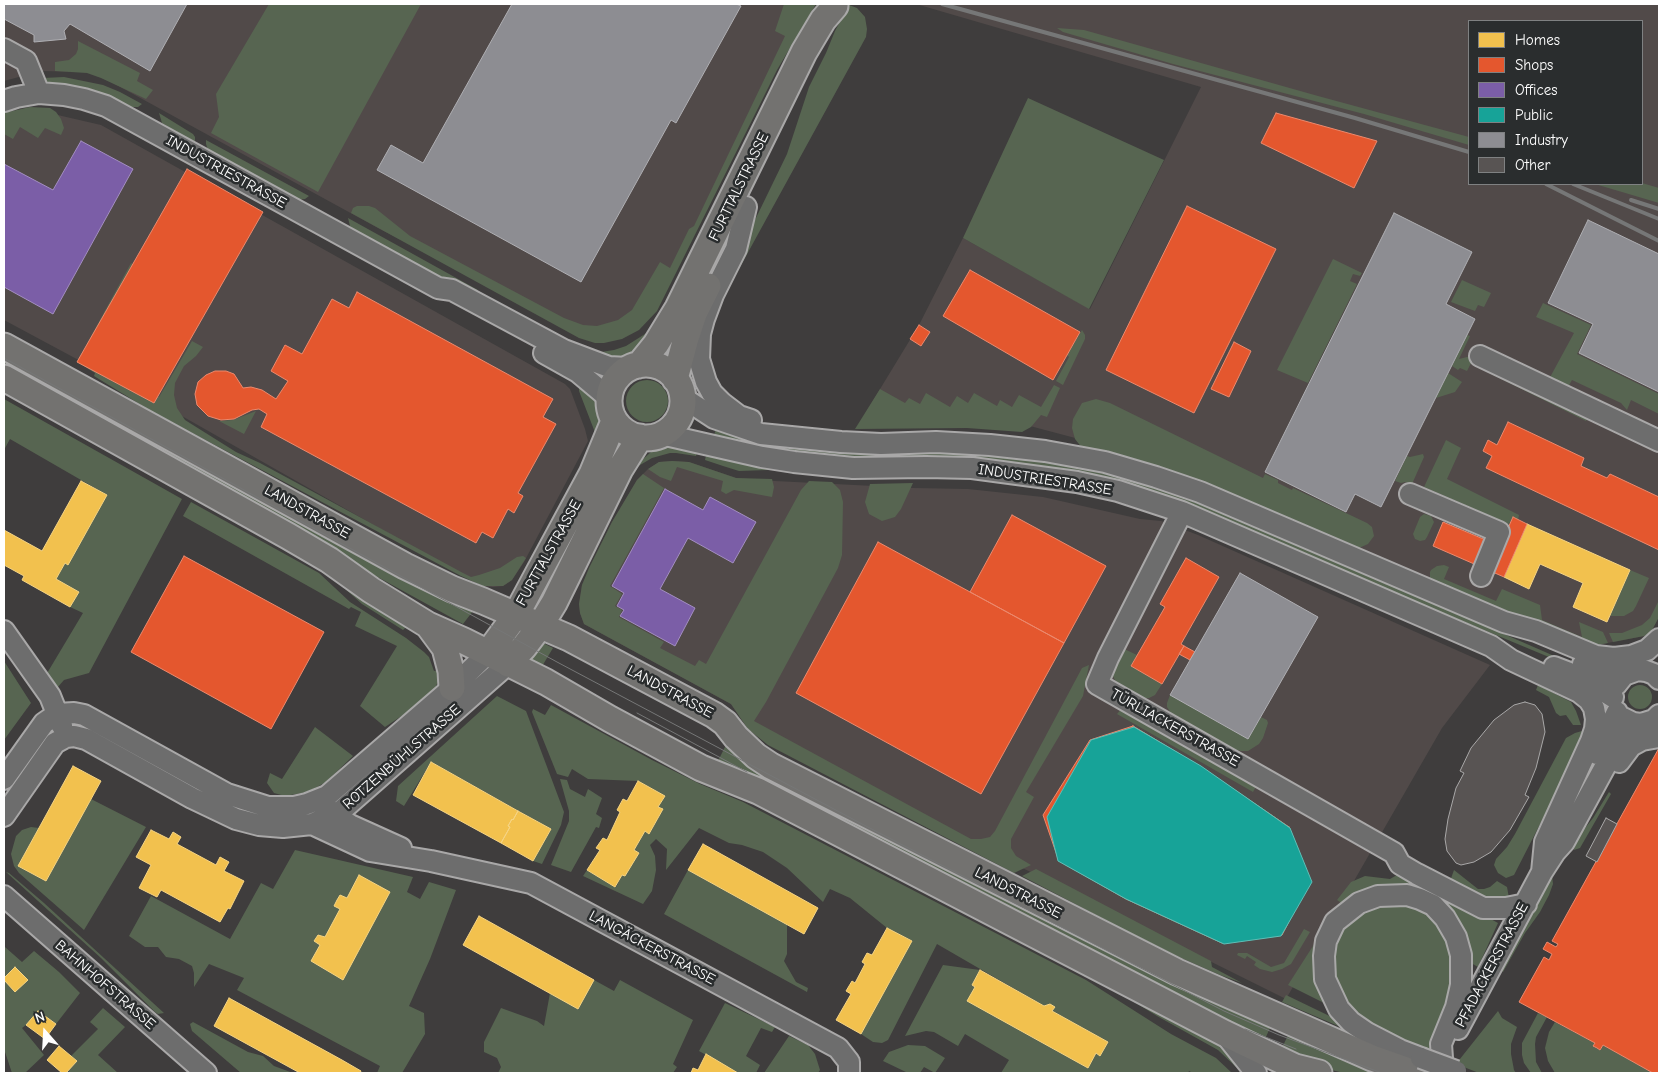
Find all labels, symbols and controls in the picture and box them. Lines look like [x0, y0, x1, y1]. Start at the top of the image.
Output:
legend [1468, 20, 1643, 185]
text: Homes [1515, 31, 1560, 49]
text: Shops [1515, 56, 1553, 74]
text: Offices [1515, 81, 1557, 99]
text: Public [1515, 106, 1553, 124]
street label: FURTTALSTRASSE [705, 130, 773, 244]
street label: INDUSTRIESTRASSE [163, 131, 289, 213]
text: Industry [1515, 131, 1568, 149]
text: Other [1515, 156, 1550, 174]
street label: INDUSTRIESTRASSE [977, 461, 1113, 499]
street label: LANDSTRASSE [261, 481, 353, 543]
street label: FURTTALSTRASSE [512, 497, 586, 609]
street label: LANDSTRASSE [624, 662, 716, 722]
street label: TÜRLIACKERSTRASSE [1108, 685, 1242, 771]
street label: ROTZENBÜHLSTRASSE [339, 701, 465, 813]
street label: LANDSTRASSE [972, 863, 1064, 923]
street label: PFADACKERSTRASSE [1452, 900, 1532, 1030]
street label: LANGÄCKERSTRASSE [586, 907, 718, 989]
street label: BAHNHOFSTRASSE [51, 936, 159, 1034]
north arrow [20, 1007, 70, 1057]
text: N [33, 1008, 47, 1027]

